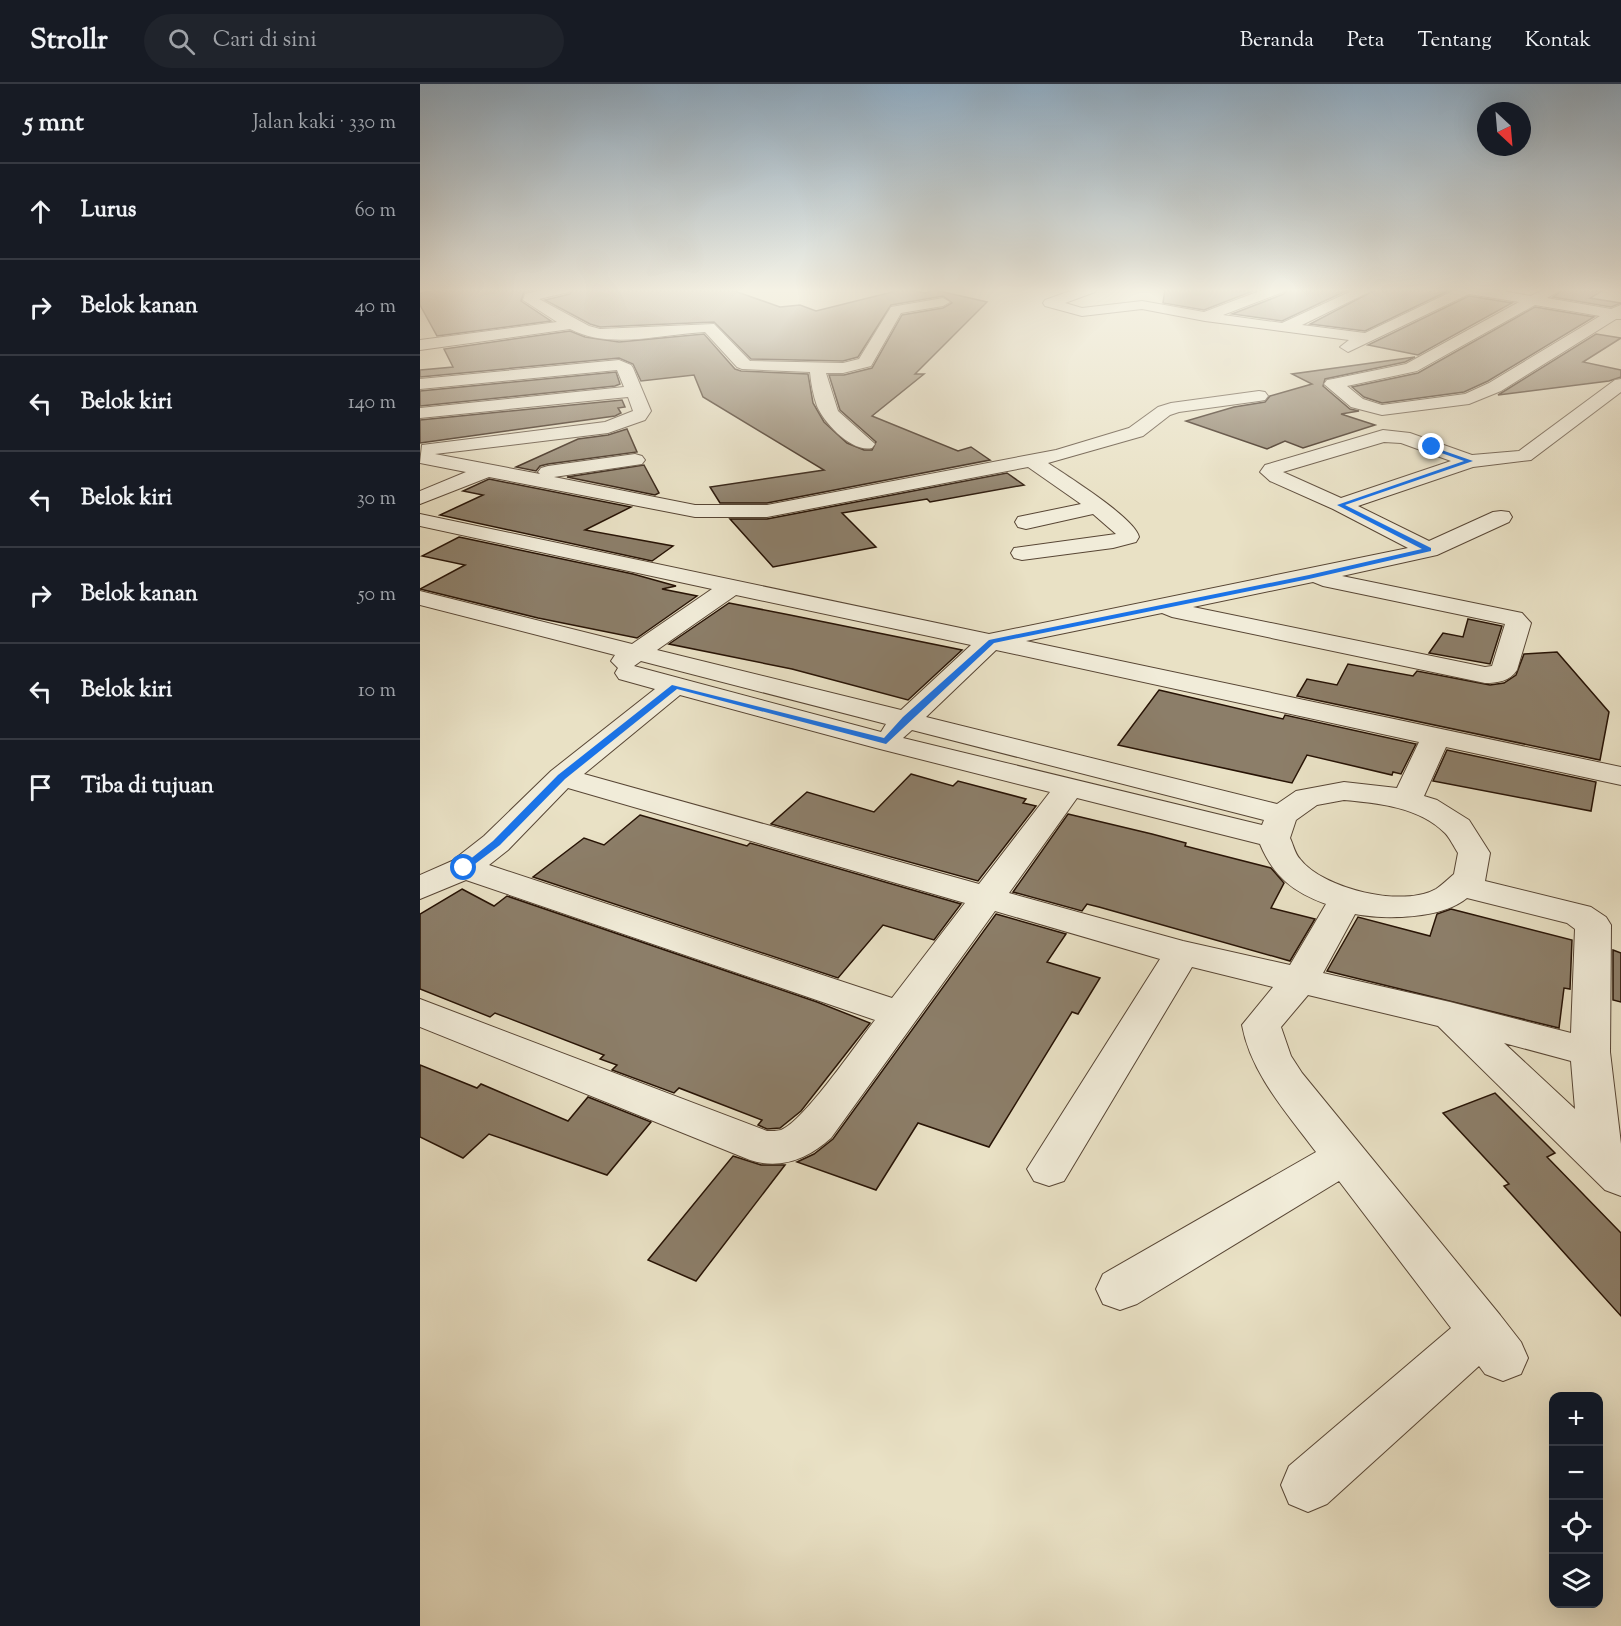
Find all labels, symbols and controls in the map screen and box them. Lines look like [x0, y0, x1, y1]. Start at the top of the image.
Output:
search box [144, 14, 564, 68]
text: Strollr [30, 21, 108, 61]
icon: search [165, 25, 198, 58]
text: Cari di sini [213, 25, 317, 57]
text: Beranda [1240, 26, 1314, 56]
text: Peta [1347, 26, 1385, 56]
text: Tentang [1418, 26, 1492, 56]
text: Kontak [1525, 26, 1591, 56]
north arrow [1477, 102, 1531, 156]
text: 5 mnt [24, 105, 84, 142]
text: Jalan kaki · 330 m [252, 109, 396, 138]
icon: ahead [24, 195, 57, 228]
text: Lurus [81, 195, 137, 227]
text: 60 m [355, 197, 396, 226]
icon: right [24, 291, 57, 324]
text: Belok kanan [81, 291, 198, 323]
text: 40 m [355, 293, 396, 322]
icon: left [24, 387, 57, 420]
text: Belok kiri [81, 387, 172, 419]
text: 140 m [348, 389, 396, 418]
route end [1418, 433, 1444, 459]
icon: left [24, 483, 57, 516]
text: Belok kiri [81, 483, 172, 515]
text: 30 m [357, 485, 396, 514]
icon: right [24, 579, 57, 612]
text: Belok kanan [81, 579, 198, 611]
text: 50 m [358, 581, 396, 610]
icon: left [24, 675, 57, 708]
text: Belok kiri [81, 675, 172, 707]
text: 10 m [358, 677, 396, 706]
icon: arrive [24, 771, 57, 804]
text: Tiba di tujuan [81, 771, 214, 803]
route start [450, 854, 476, 880]
map controls [1549, 1392, 1603, 1608]
button: + [1549, 1392, 1603, 1446]
button: − [1549, 1446, 1603, 1500]
button: locate [1549, 1500, 1603, 1554]
button: layers [1549, 1554, 1603, 1608]

